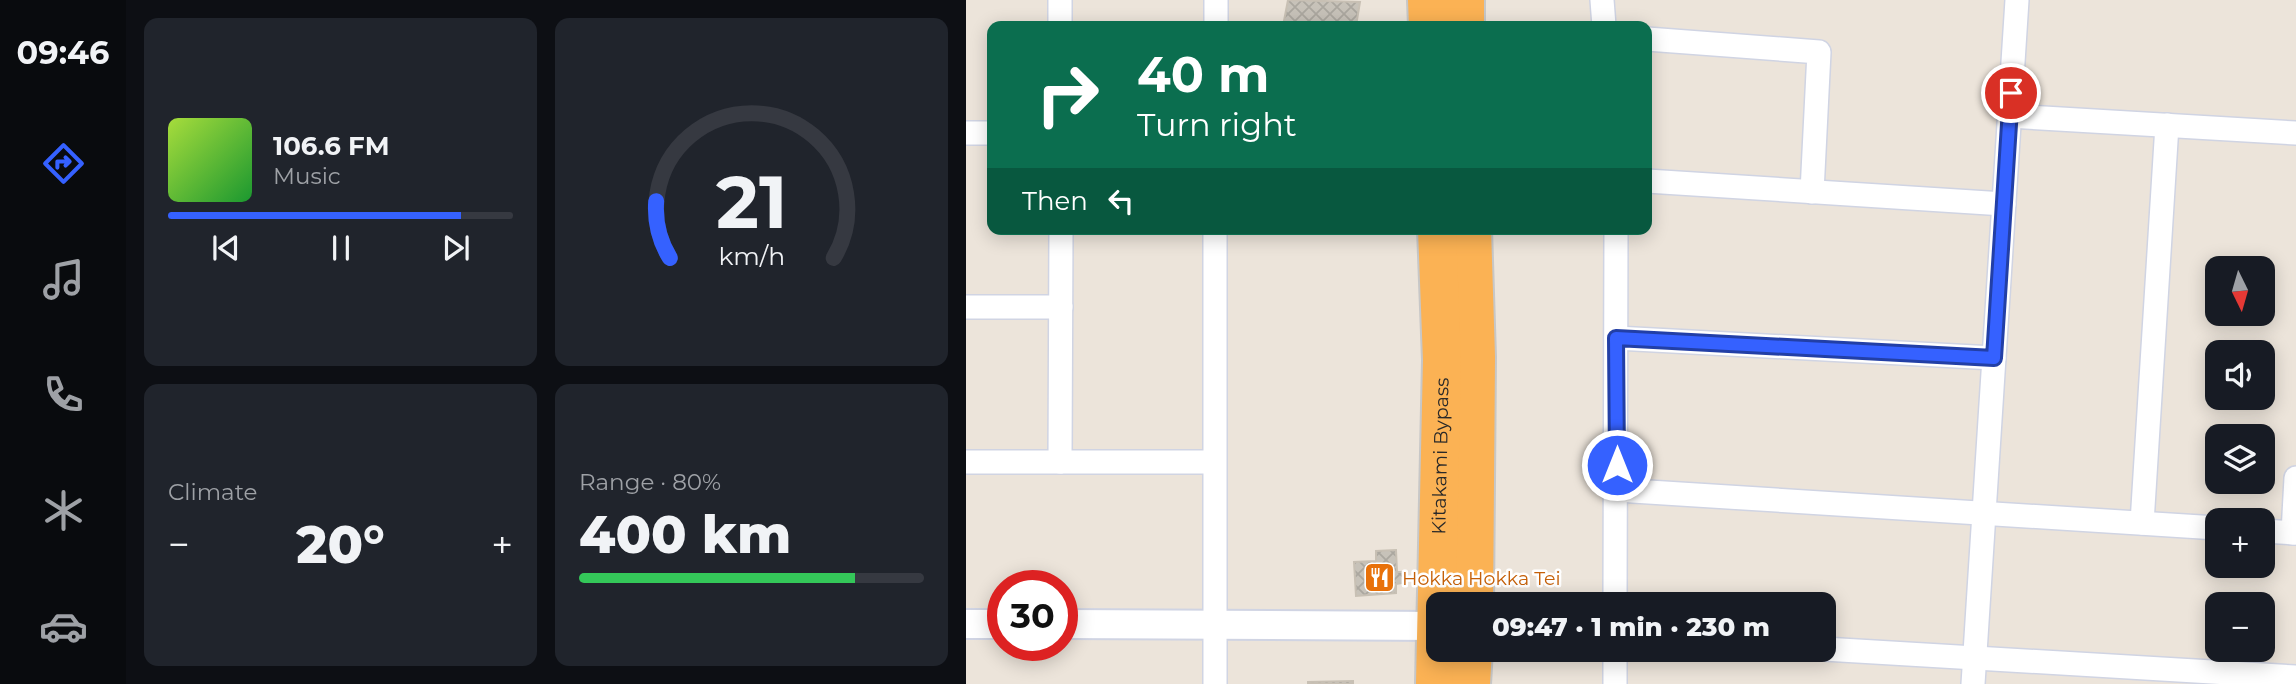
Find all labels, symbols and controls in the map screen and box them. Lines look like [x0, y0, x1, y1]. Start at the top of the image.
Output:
text: 09:46 [17, 33, 109, 72]
text: 40 m [1137, 45, 1269, 104]
icon: right [1022, 49, 1113, 140]
pin [1981, 63, 2041, 123]
icon: arrive [1992, 74, 2030, 112]
text: Turn right [1137, 105, 1297, 144]
text: 106.6 FM [273, 130, 390, 162]
icon: directions [39, 139, 88, 188]
text: 21 [716, 159, 787, 247]
text: Music [273, 162, 341, 190]
icon: left [1102, 182, 1140, 220]
text: Then [1022, 185, 1088, 217]
icon: previous [207, 229, 245, 267]
icon: pause [322, 229, 360, 267]
icon: next [437, 229, 475, 267]
text: km/h [718, 241, 785, 271]
icon: music [39, 255, 88, 304]
north arrow [2205, 256, 2275, 326]
map controls [2205, 256, 2275, 662]
button: sound [2205, 340, 2275, 410]
icon: phone [39, 370, 88, 419]
street label: Kitakami Bypass [1427, 377, 1454, 535]
button: layers [2205, 424, 2275, 494]
position arrow [1580, 428, 1654, 502]
text: Range · 80% [579, 468, 721, 496]
text: Climate [168, 478, 257, 506]
icon: climate [39, 486, 88, 535]
text: 400 km [579, 503, 791, 566]
button: + [2205, 508, 2275, 578]
text: 20° [296, 513, 385, 576]
text: − [168, 521, 190, 568]
text: + [491, 521, 513, 568]
restaurant icon: Hokka Hokka Tei [1362, 561, 1396, 595]
place label: Hokka Hokka Tei [1402, 567, 1561, 590]
speed limit sign: 30 [987, 570, 1078, 661]
button: − [2205, 592, 2275, 662]
icon: car [39, 602, 88, 651]
text: 09:47 · 1 min · 230 m [1492, 611, 1770, 643]

